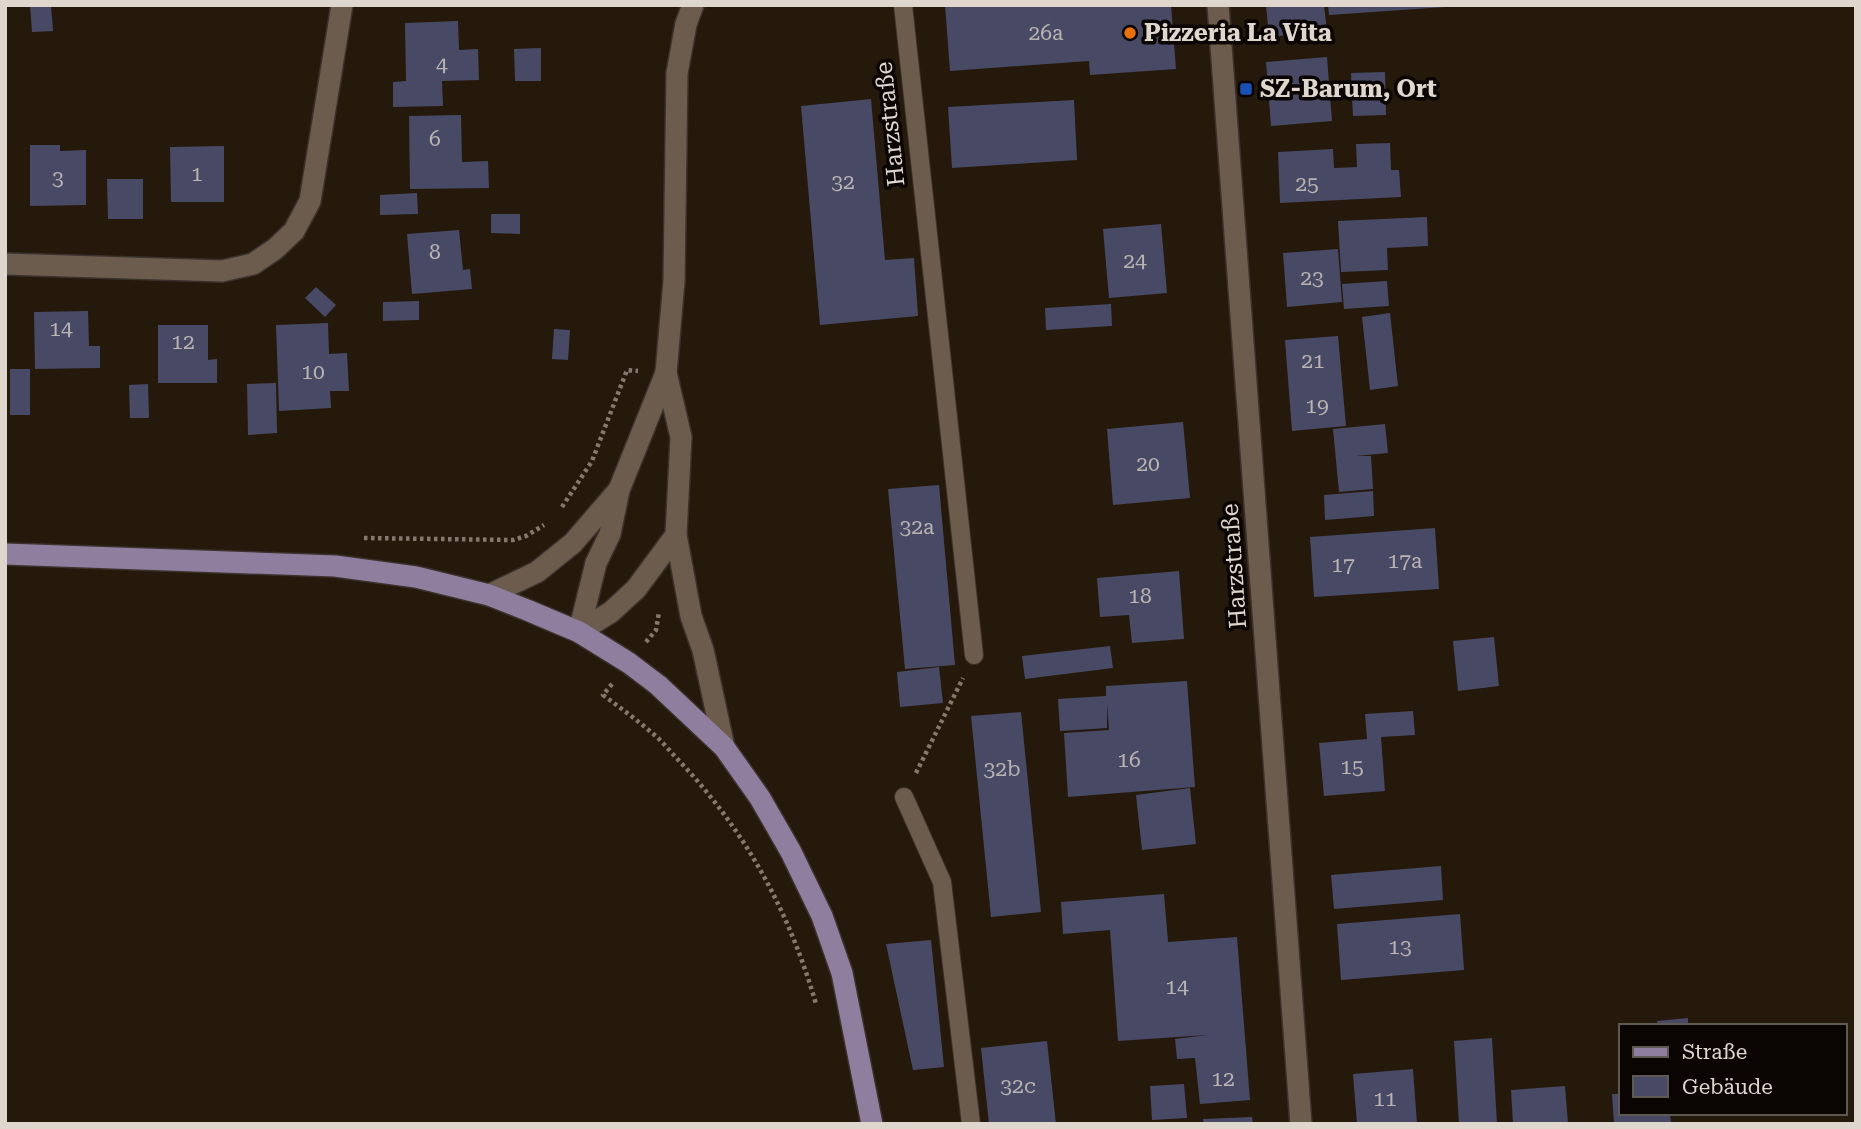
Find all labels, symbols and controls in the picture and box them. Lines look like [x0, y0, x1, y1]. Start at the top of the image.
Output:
place label: Pizzeria La Vita [1144, 19, 1332, 47]
house number: 26a [1029, 21, 1064, 45]
marker: Pizzeria La Vita [1122, 25, 1138, 41]
house number: 4 [436, 53, 448, 77]
street label: Harzstraße [870, 60, 910, 188]
place label: SZ-Barum, Ort [1260, 75, 1437, 103]
marker: SZ-Barum, Ort [1238, 81, 1254, 97]
house number: 6 [429, 127, 441, 151]
house number: 1 [191, 162, 203, 186]
house number: 3 [52, 166, 64, 190]
house number: 32 [831, 170, 855, 194]
house number: 25 [1295, 172, 1319, 196]
house number: 8 [429, 240, 441, 264]
house number: 24 [1123, 249, 1147, 273]
house number: 23 [1300, 266, 1324, 290]
house number: 14 [49, 317, 73, 341]
house number: 12 [171, 330, 195, 354]
house number: 21 [1301, 349, 1325, 373]
house number: 10 [301, 360, 325, 384]
house number: 19 [1305, 394, 1329, 418]
house number: 20 [1136, 452, 1160, 476]
street label: Harzstraße [1216, 503, 1252, 629]
house number: 32a [900, 515, 935, 539]
house number: 17a [1388, 549, 1423, 573]
house number: 17 [1331, 553, 1355, 577]
house number: 18 [1128, 584, 1152, 608]
house number: 16 [1117, 748, 1141, 772]
house number: 15 [1340, 755, 1364, 779]
house number: 32b [983, 757, 1021, 781]
house number: 13 [1388, 935, 1412, 959]
house number: 14 [1165, 975, 1189, 999]
legend [1619, 1024, 1847, 1115]
text: Straße [1682, 1040, 1747, 1064]
house number: 12 [1211, 1067, 1235, 1091]
house number: 32c [1000, 1074, 1036, 1098]
text: Gebäude [1682, 1075, 1773, 1099]
house number: 11 [1373, 1087, 1397, 1111]

